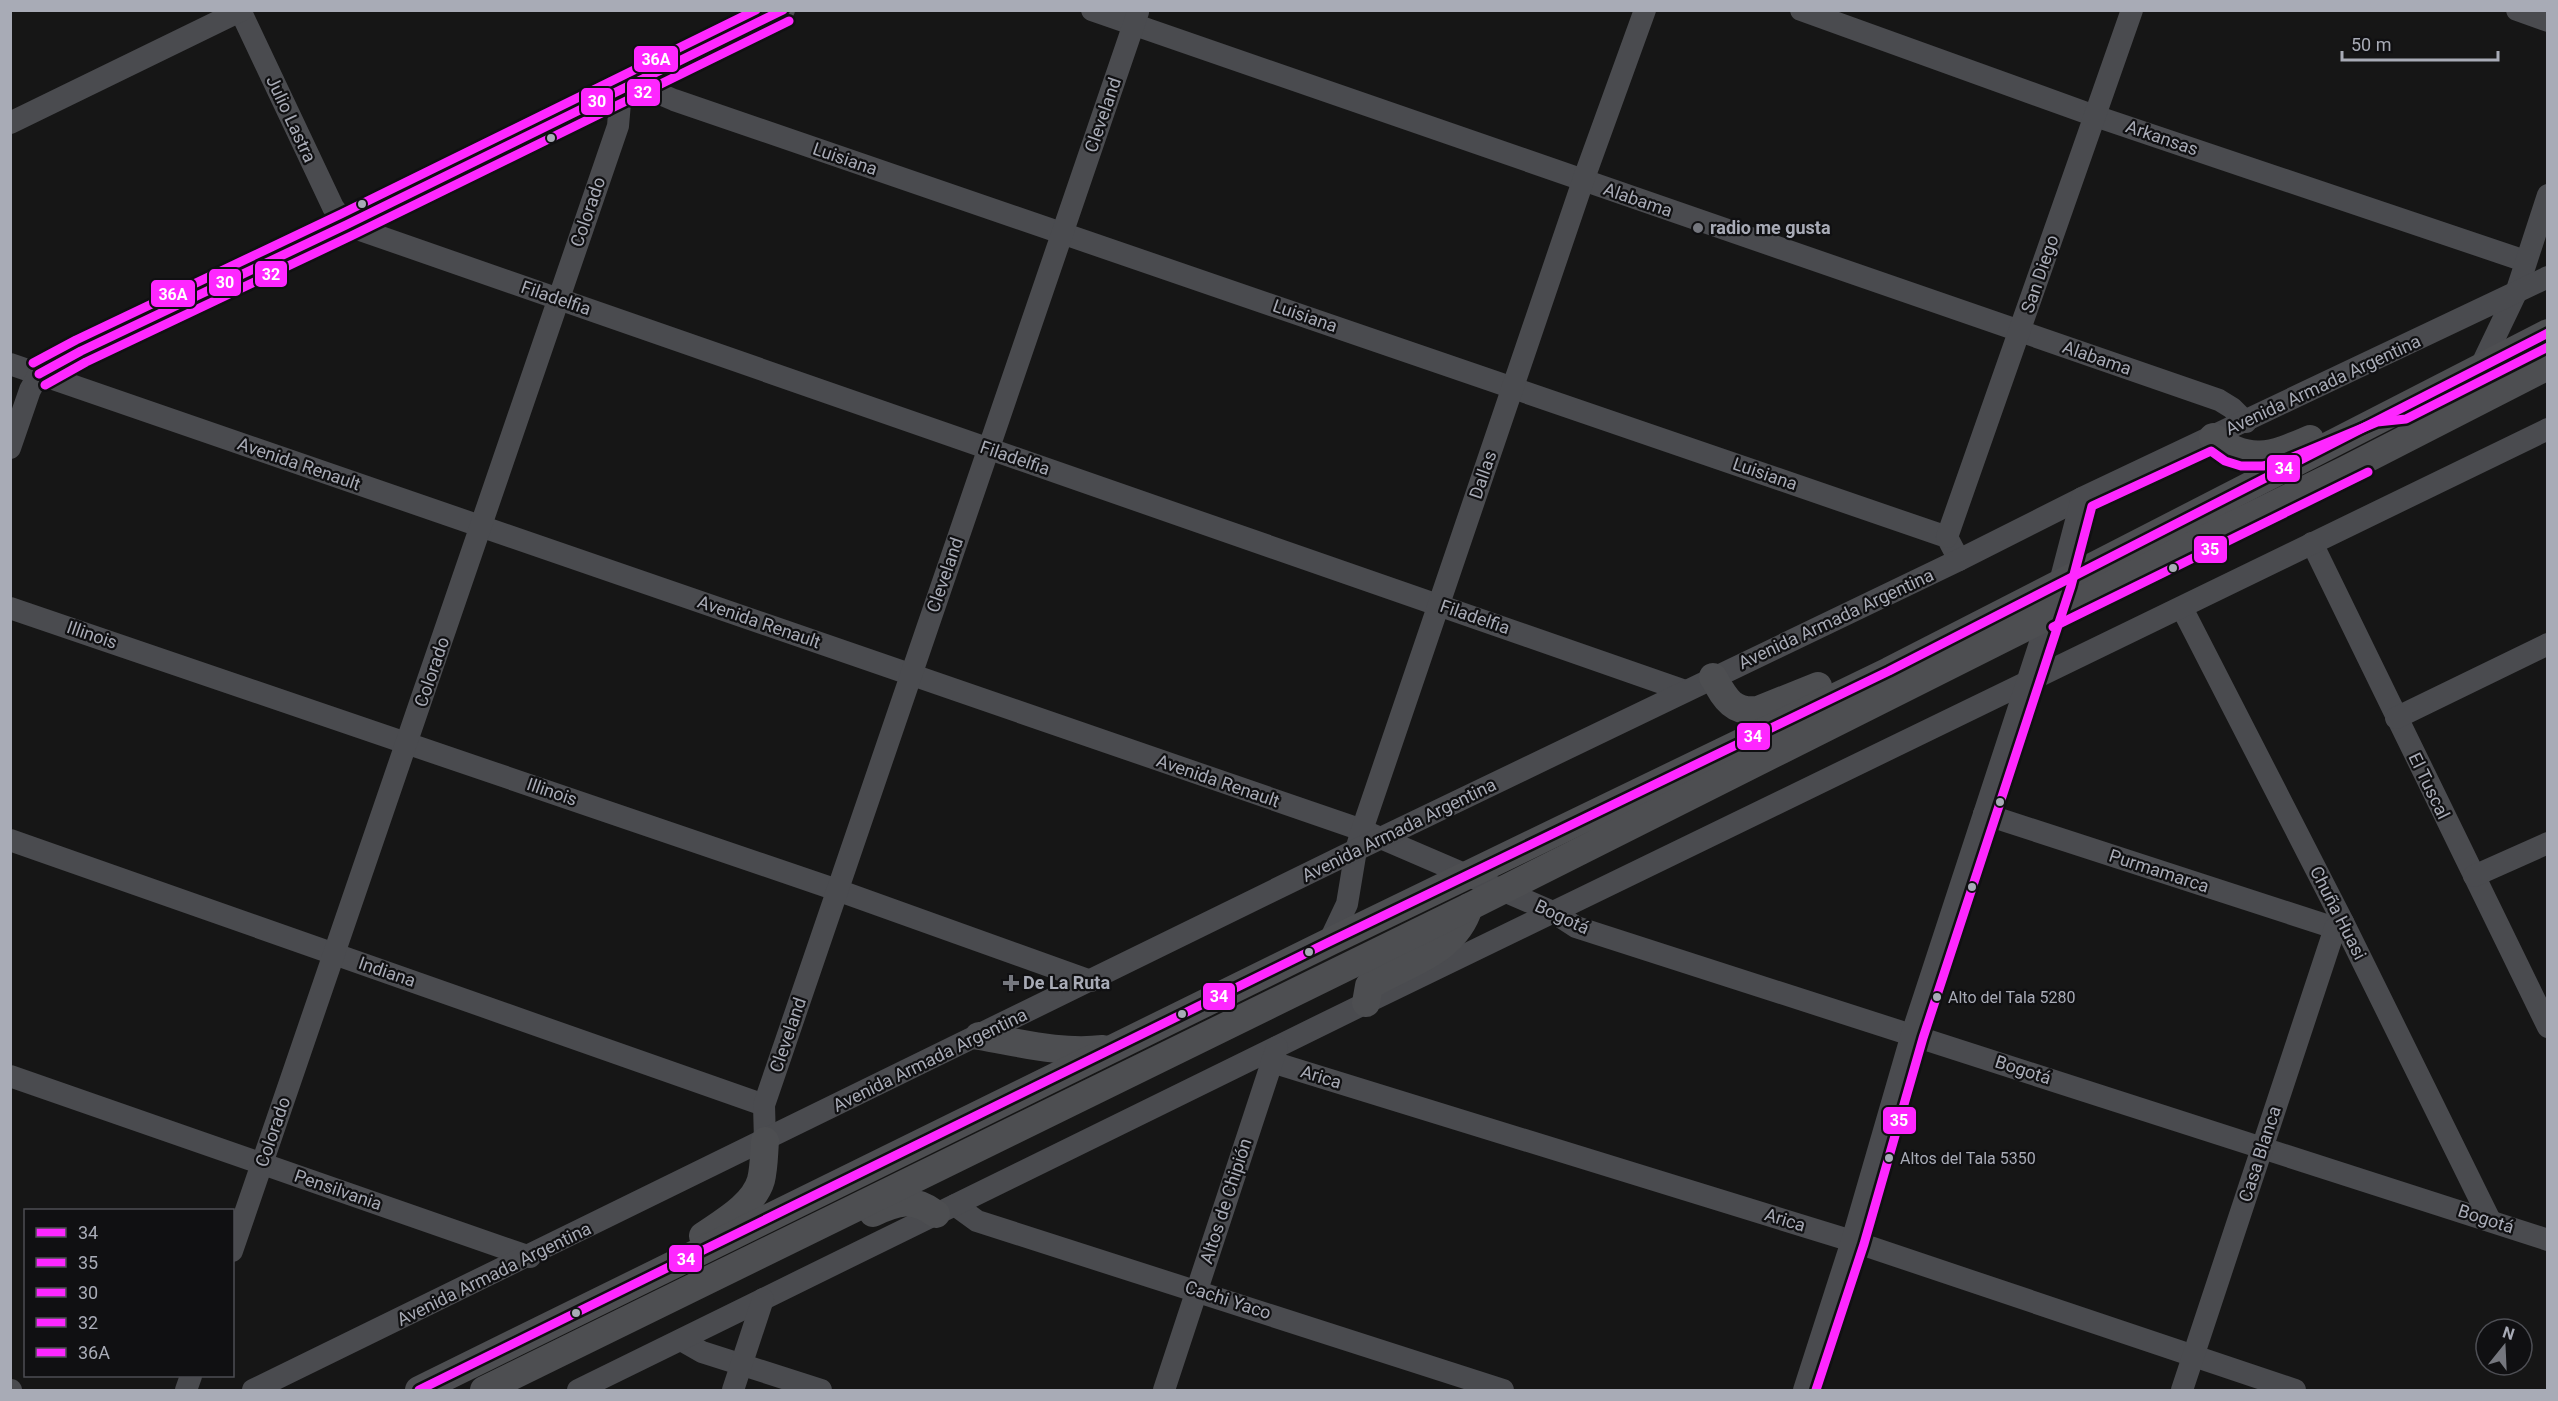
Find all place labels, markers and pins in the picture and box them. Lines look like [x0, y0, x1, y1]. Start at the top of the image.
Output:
unlabelled marker [545, 132, 557, 144]
unlabelled marker [356, 198, 368, 210]
place label: radio me gusta [1710, 217, 1831, 238]
marker: radio me gusta [1691, 221, 1705, 235]
unlabelled marker [2167, 562, 2179, 574]
unlabelled marker [1994, 796, 2006, 808]
unlabelled marker [1966, 881, 1978, 893]
unlabelled marker [1303, 946, 1315, 958]
place label: De La Ruta [1023, 972, 1110, 993]
marker: De La Ruta [1004, 976, 1018, 990]
place label: Alto del Tala 5280 [1948, 988, 2075, 1007]
marker: Alto del Tala 5280 [1931, 991, 1943, 1003]
unlabelled marker [1176, 1008, 1188, 1020]
place label: Altos del Tala 5350 [1900, 1149, 2036, 1168]
marker: Altos del Tala 5350 [1883, 1152, 1895, 1164]
unlabelled marker [570, 1307, 582, 1319]

